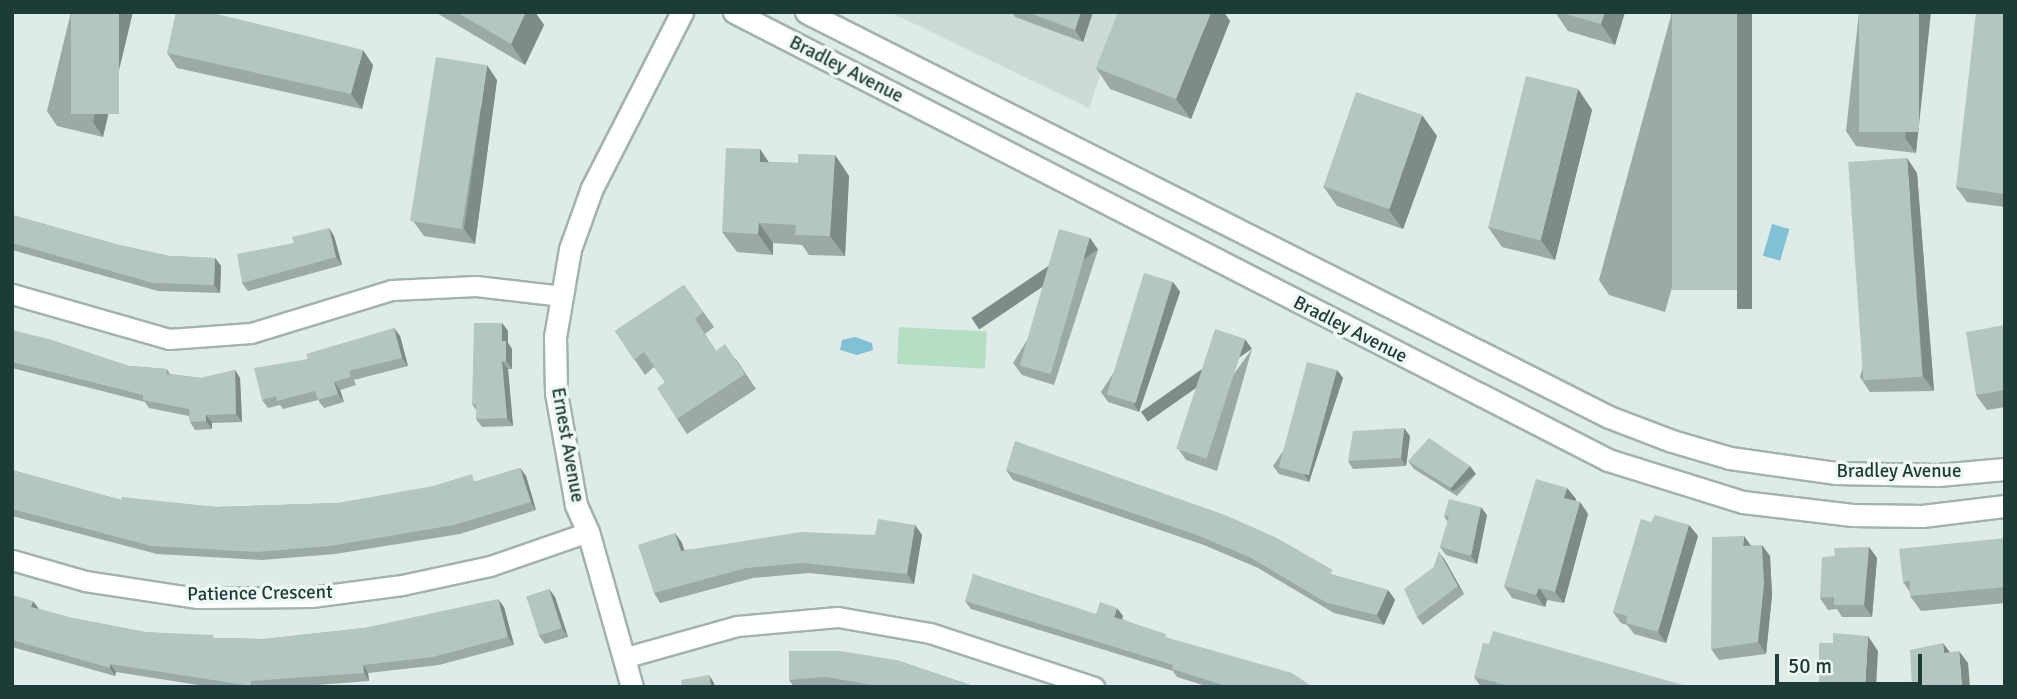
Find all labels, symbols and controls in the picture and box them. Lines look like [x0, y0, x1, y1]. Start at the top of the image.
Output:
street label: Bradley Avenue [785, 32, 907, 108]
street label: Bradley Avenue [1289, 292, 1411, 368]
street label: Ernest Avenue [546, 386, 588, 504]
street label: Bradley Avenue [1837, 461, 1961, 483]
street label: Patience Crescent [187, 581, 333, 607]
scale bar [1779, 640, 1926, 684]
text: 50 m [1788, 653, 1832, 679]

